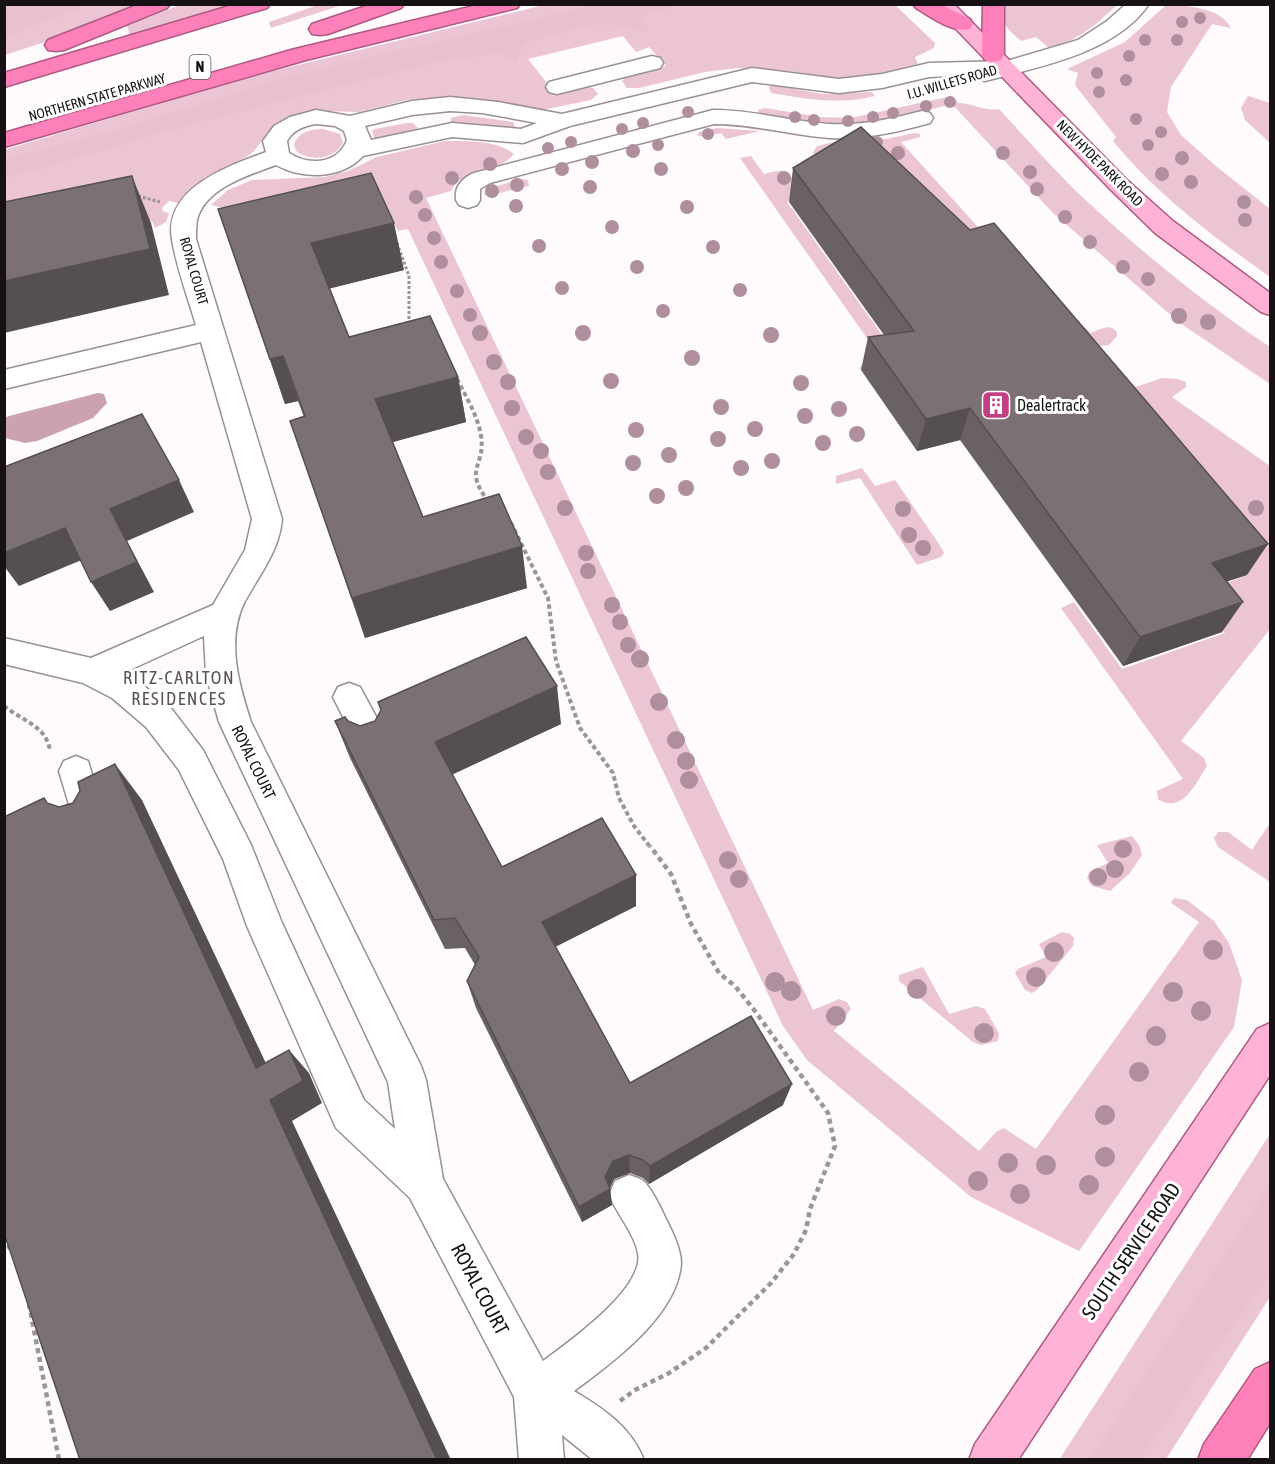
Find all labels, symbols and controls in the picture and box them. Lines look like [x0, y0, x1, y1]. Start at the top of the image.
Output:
road number: N [190, 55, 210, 79]
street label: I.U. WILLETS ROAD [905, 61, 999, 102]
street label: NORTHERN STATE PARKWAY [27, 70, 168, 124]
street label: NEW HYDE PARK ROAD [1054, 117, 1146, 209]
street label: ROYAL COURT [177, 235, 211, 307]
building icon: Dealertrack [980, 389, 1012, 421]
place label: Dealertrack [1017, 396, 1086, 414]
district label: RITZ-CARLTON RESIDENCES [123, 667, 235, 709]
street label: ROYAL COURT [228, 722, 280, 802]
street label: SOUTH SERVICE ROAD [1076, 1178, 1185, 1323]
street label: ROYAL COURT [447, 1239, 514, 1338]

